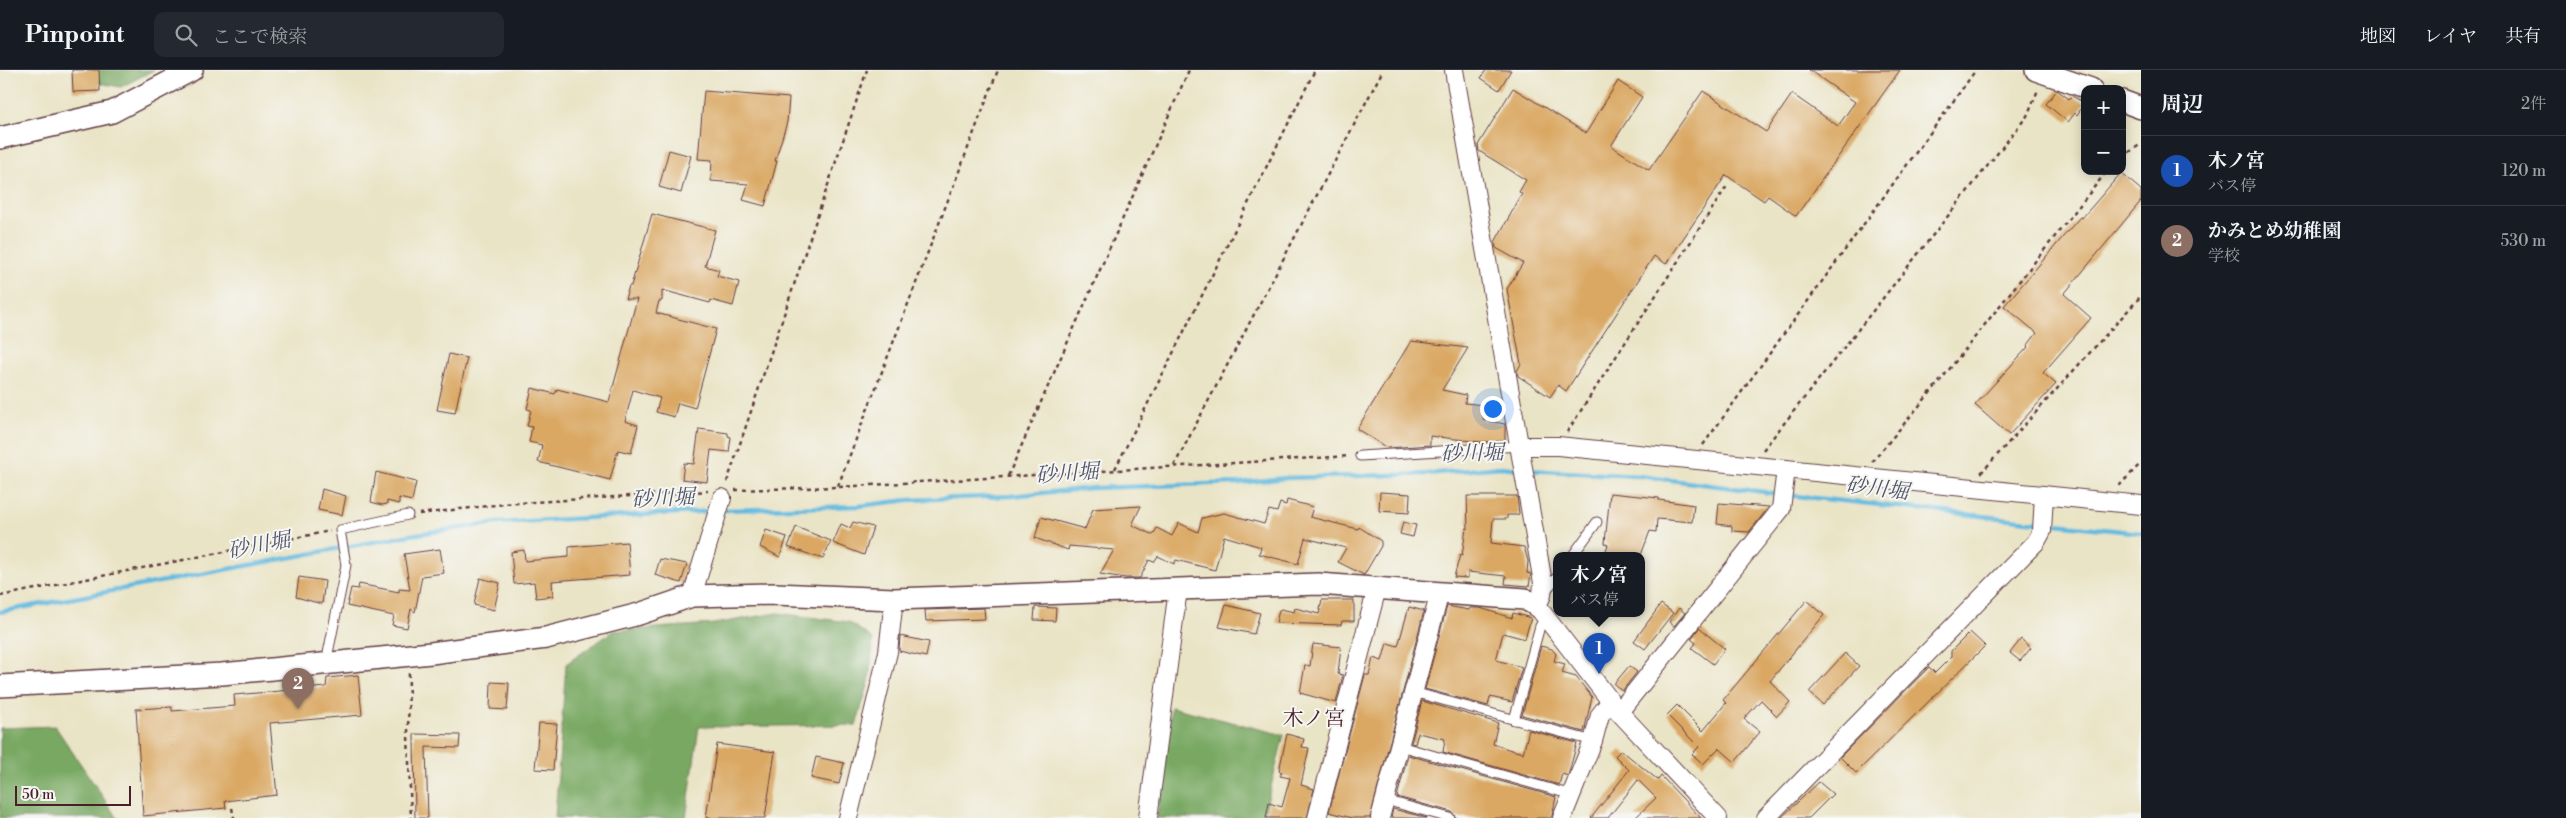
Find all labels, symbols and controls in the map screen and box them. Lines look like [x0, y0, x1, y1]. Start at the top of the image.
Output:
search box [154, 12, 504, 57]
text: Pinpoint [25, 20, 124, 50]
icon: search [172, 21, 200, 49]
text: ここで検索 [212, 25, 307, 49]
text: 地図 [2360, 25, 2396, 48]
text: レイヤ [2424, 25, 2477, 48]
text: 共有 [2505, 25, 2541, 48]
map controls [2081, 85, 2126, 175]
button: + [2081, 85, 2126, 130]
text: 周辺 [2161, 92, 2203, 118]
text: 2件 [2521, 94, 2546, 114]
button: − [2081, 130, 2126, 175]
text: 木ノ宮 [2208, 149, 2265, 173]
text: 1 [2173, 161, 2181, 181]
text: 120 m [2502, 161, 2546, 181]
text: バス停 [2208, 176, 2256, 196]
text: かみとめ幼稚園 [2208, 219, 2341, 243]
text: 2 [2172, 231, 2182, 251]
text: 530 m [2500, 231, 2546, 251]
text: 学校 [2208, 246, 2240, 266]
your location [1480, 396, 1506, 422]
water label: 砂川堀 [1440, 440, 1507, 468]
water label: 砂川堀 [1035, 459, 1102, 489]
water label: 砂川堀 [1844, 472, 1913, 506]
water label: 砂川堀 [631, 484, 698, 514]
water label: 砂川堀 [226, 527, 295, 565]
popup [1553, 552, 1645, 617]
text: 木ノ宮 [1570, 563, 1628, 587]
text: バス停 [1570, 590, 1619, 610]
pin: 1 [1583, 633, 1615, 674]
pin: 2 [282, 668, 314, 709]
district label: 木ノ宮 [1283, 706, 1346, 732]
scale bar [15, 783, 131, 806]
text: 50 m [22, 786, 54, 804]

